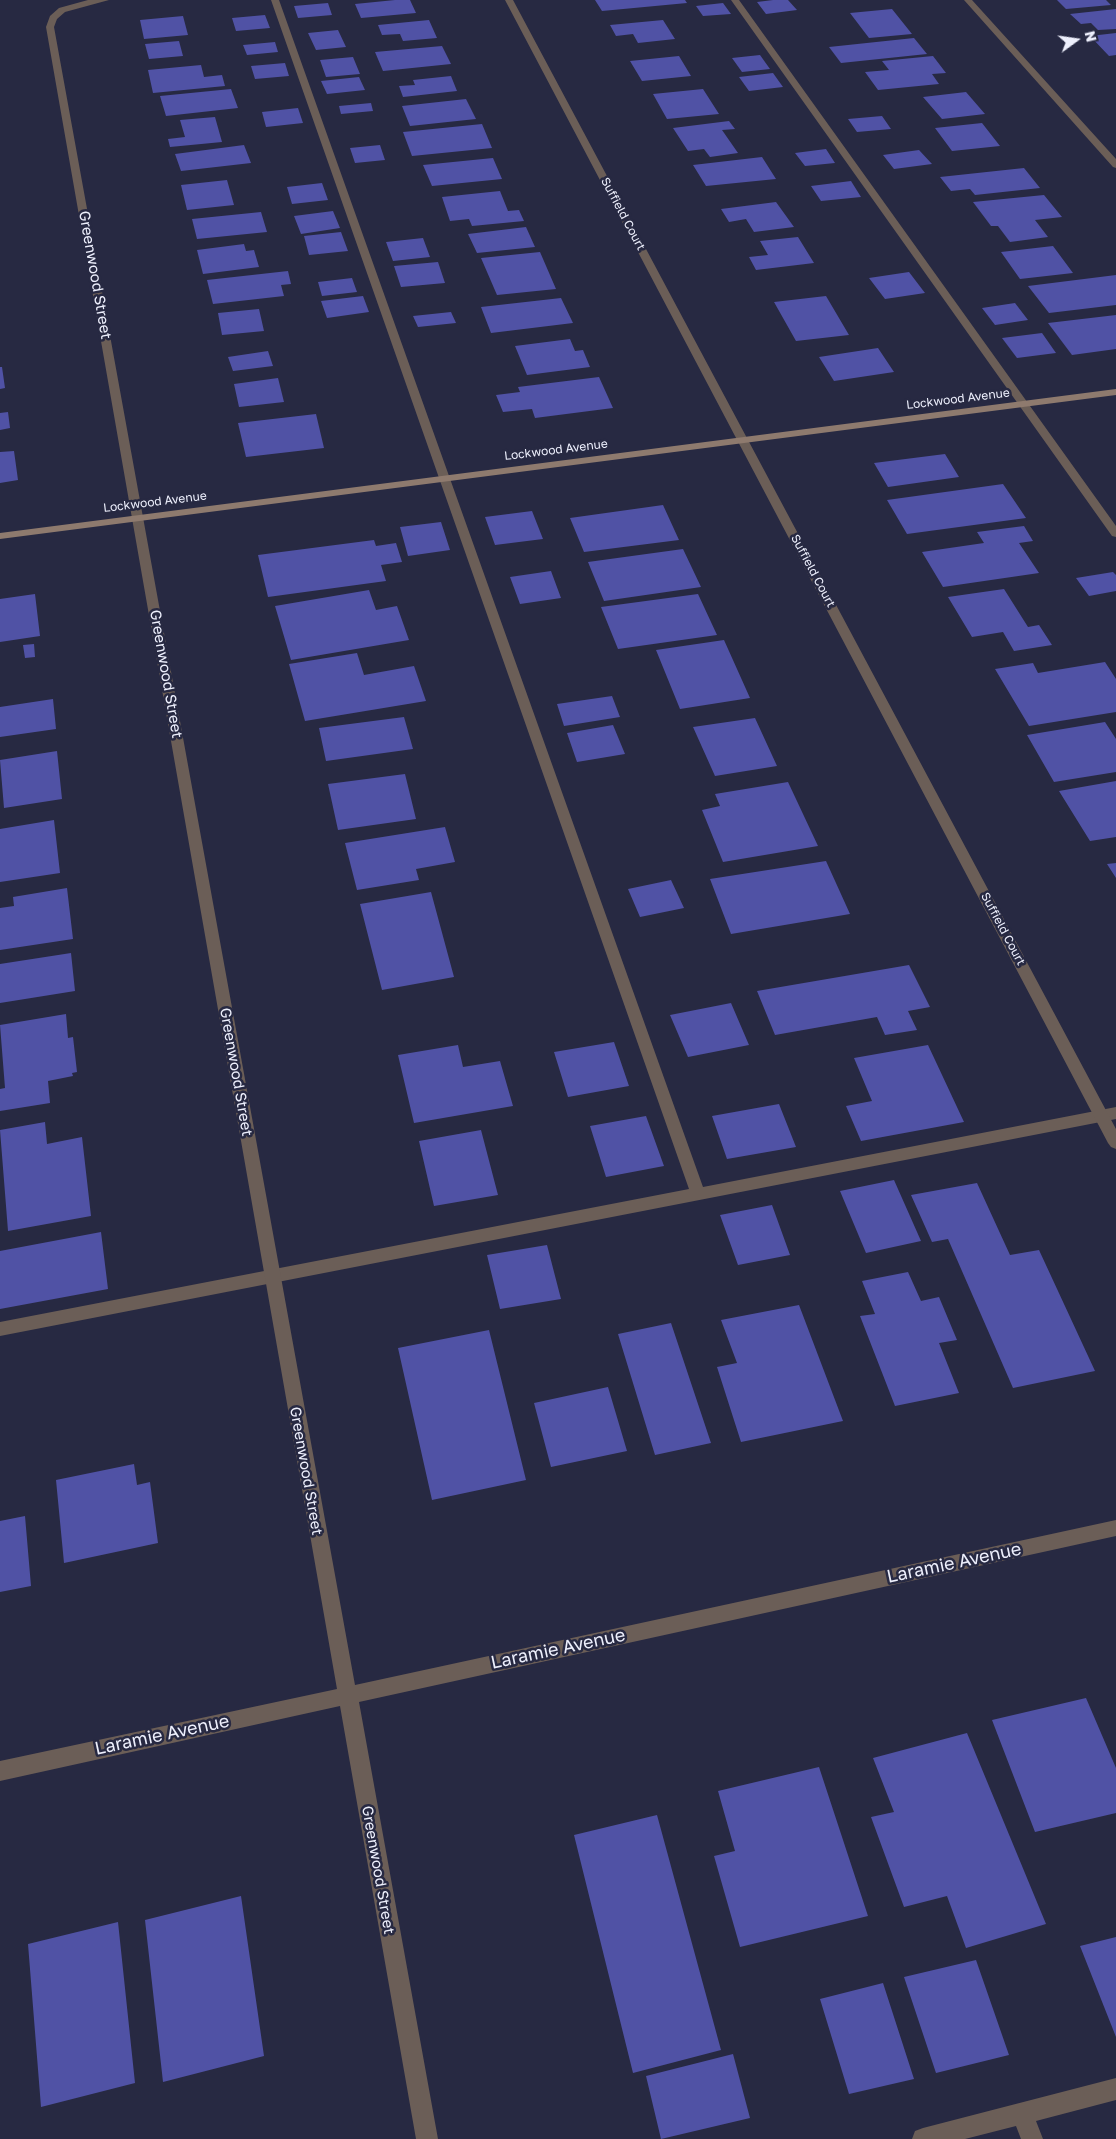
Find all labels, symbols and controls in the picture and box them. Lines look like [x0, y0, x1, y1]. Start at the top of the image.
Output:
north arrow [1051, 15, 1101, 65]
text: N [1082, 29, 1101, 43]
street label: Suffield Court [598, 175, 648, 253]
street label: Greenwood Street [75, 209, 115, 341]
street label: Lockwood Avenue [905, 386, 1011, 412]
street label: Lockwood Avenue [503, 437, 609, 463]
street label: Lockwood Avenue [102, 489, 208, 515]
street label: Suffield Court [788, 532, 838, 610]
street label: Greenwood Street [146, 608, 186, 740]
street label: Suffield Court [978, 890, 1028, 968]
street label: Greenwood Street [216, 1006, 256, 1138]
street label: Greenwood Street [286, 1405, 326, 1537]
street label: Laramie Avenue [885, 1538, 1023, 1588]
street label: Laramie Avenue [489, 1624, 627, 1674]
street label: Laramie Avenue [93, 1710, 231, 1760]
street label: Greenwood Street [358, 1804, 398, 1936]

